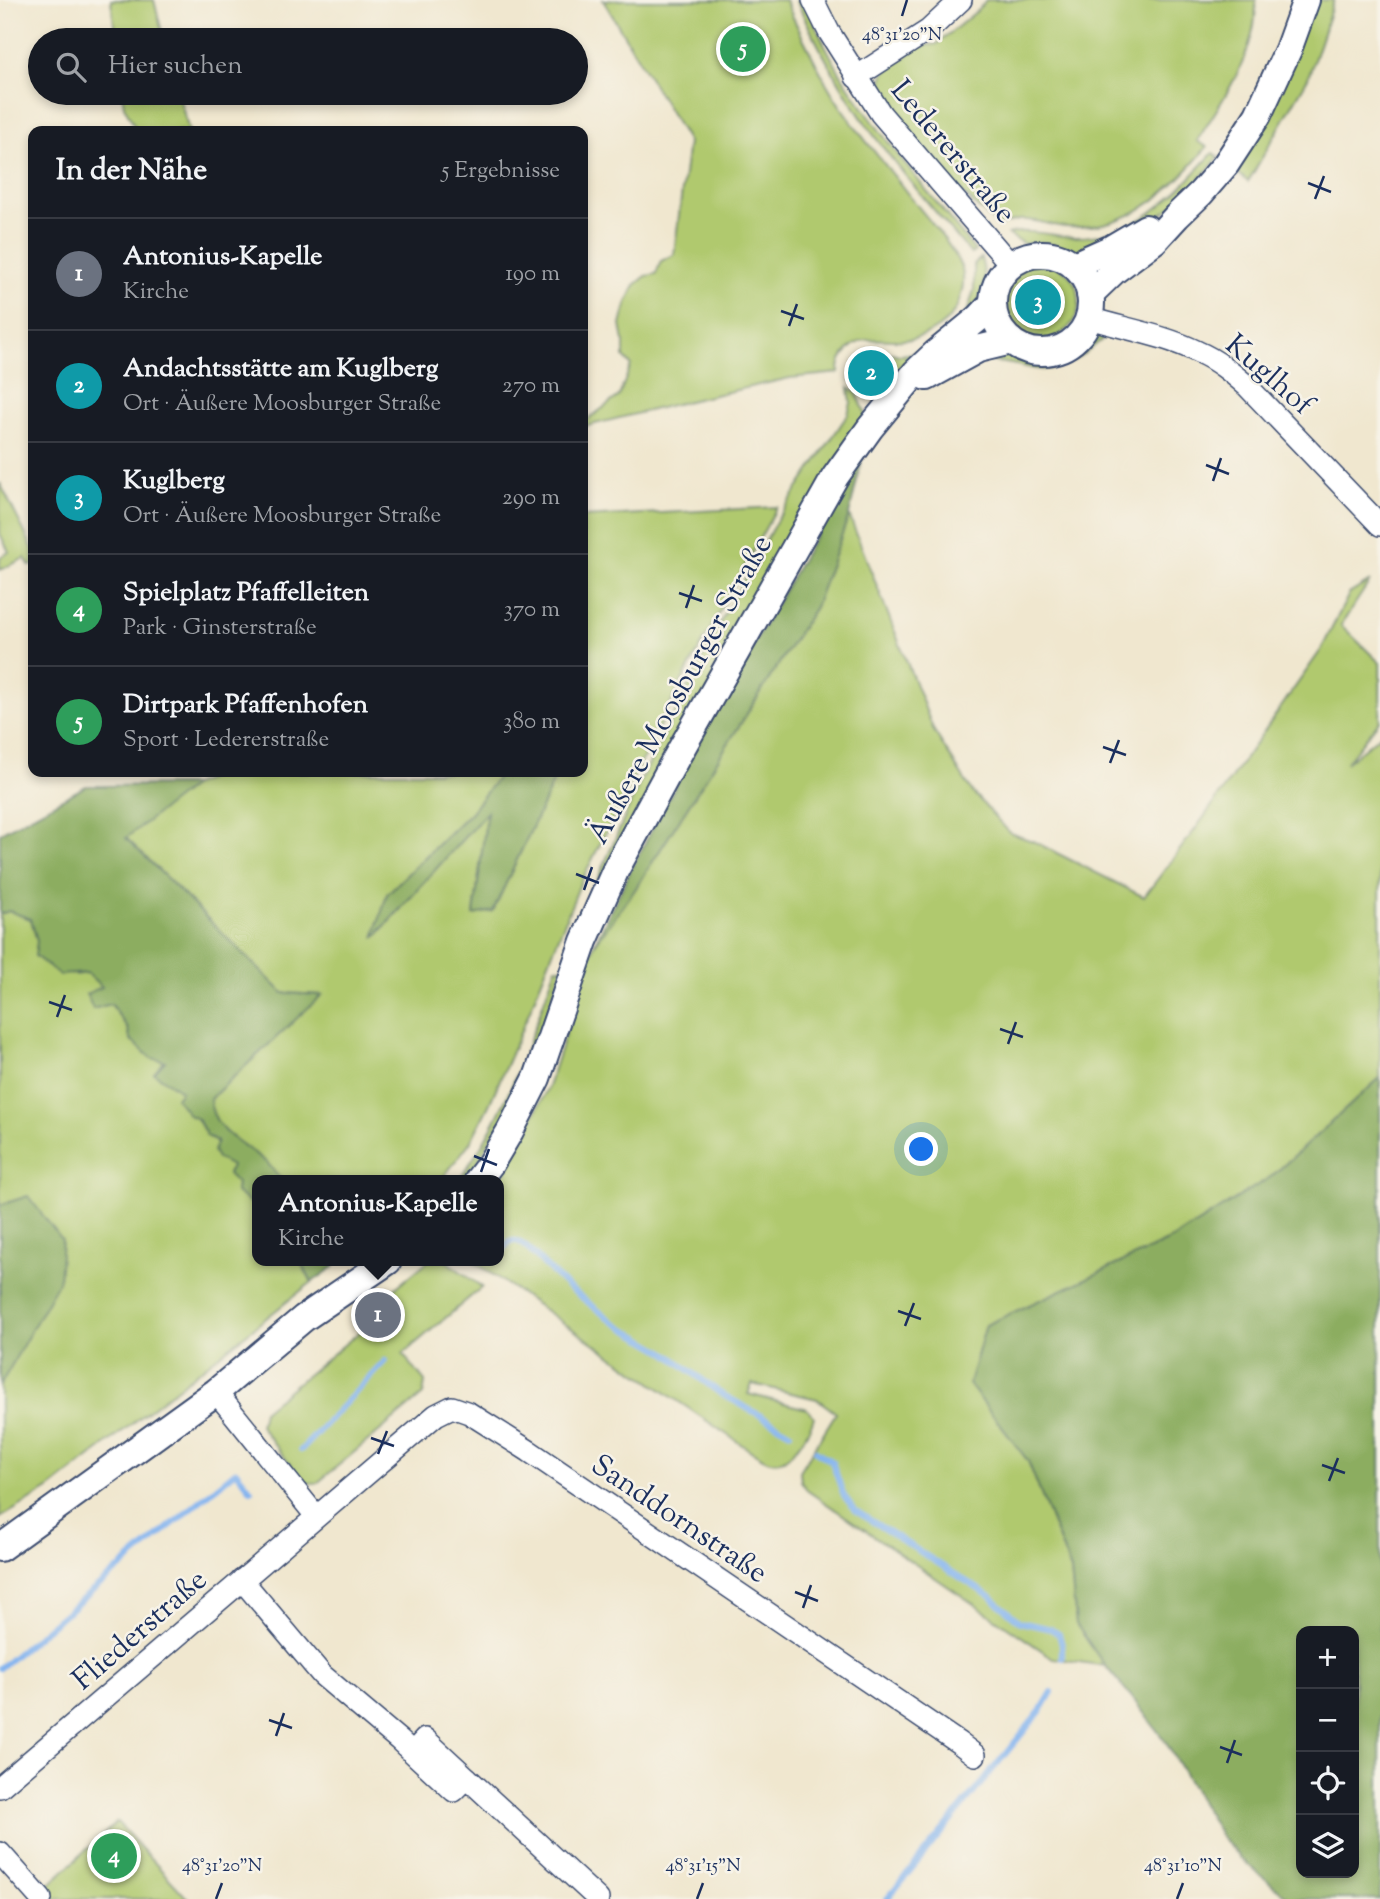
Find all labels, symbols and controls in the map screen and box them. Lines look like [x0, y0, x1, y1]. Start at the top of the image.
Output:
pin: 5 [720, 23, 766, 75]
text: 48°31'20"N [862, 23, 942, 49]
search box [28, 28, 588, 105]
icon: search [52, 48, 90, 86]
text: Hier suchen [108, 48, 243, 85]
street label: Ledererstraße [879, 71, 1025, 234]
text: In der Nähe [56, 150, 207, 193]
text: 5 Ergebnisse [442, 155, 560, 188]
text: Antonius-Kapelle [123, 239, 322, 276]
text: 1 [75, 258, 83, 291]
text: 190 m [505, 258, 560, 291]
text: Kirche [123, 276, 189, 309]
pin: 3 [1015, 276, 1061, 328]
street label: Kuglhof [1215, 325, 1323, 428]
pin: 2 [848, 347, 894, 399]
text: Andachtsstätte am Kuglberg [123, 351, 438, 388]
text: 2 [74, 370, 84, 403]
text: 270 m [502, 370, 560, 403]
text: Ort · Äußere Moosburger Straße [123, 388, 441, 421]
text: Kuglberg [123, 463, 225, 500]
text: 3 [74, 482, 84, 515]
text: 290 m [502, 482, 560, 515]
text: Ort · Äußere Moosburger Straße [123, 500, 441, 533]
street label: Äußere Moosburger Straße [578, 528, 784, 853]
text: Spielplatz Pfaffelleiten [123, 575, 369, 612]
text: 4 [73, 594, 85, 627]
text: 370 m [504, 594, 560, 627]
text: Park · Ginsterstraße [123, 612, 317, 645]
text: Dirtpark Pfaffenhofen [123, 687, 368, 724]
text: 5 [75, 706, 83, 739]
text: 380 m [503, 706, 560, 739]
text: Sport · Ledererstraße [123, 724, 329, 757]
your location [904, 1132, 938, 1166]
popup [252, 1175, 504, 1266]
text: Antonius-Kapelle [278, 1186, 478, 1223]
text: Kirche [278, 1223, 344, 1256]
pin: 1 [355, 1289, 401, 1341]
street label: Sanddornstraße [582, 1445, 775, 1595]
street label: Fliederstraße [64, 1560, 217, 1702]
map controls [1296, 1626, 1359, 1878]
button: + [1296, 1626, 1359, 1689]
button: − [1296, 1689, 1359, 1752]
button: locate [1296, 1752, 1359, 1815]
button: layers [1296, 1815, 1359, 1878]
pin: 4 [91, 1830, 137, 1882]
text: 48°31'20"N [182, 1854, 262, 1880]
text: 48°31'15"N [665, 1854, 741, 1880]
text: 48°31'10"N [1144, 1854, 1222, 1880]

